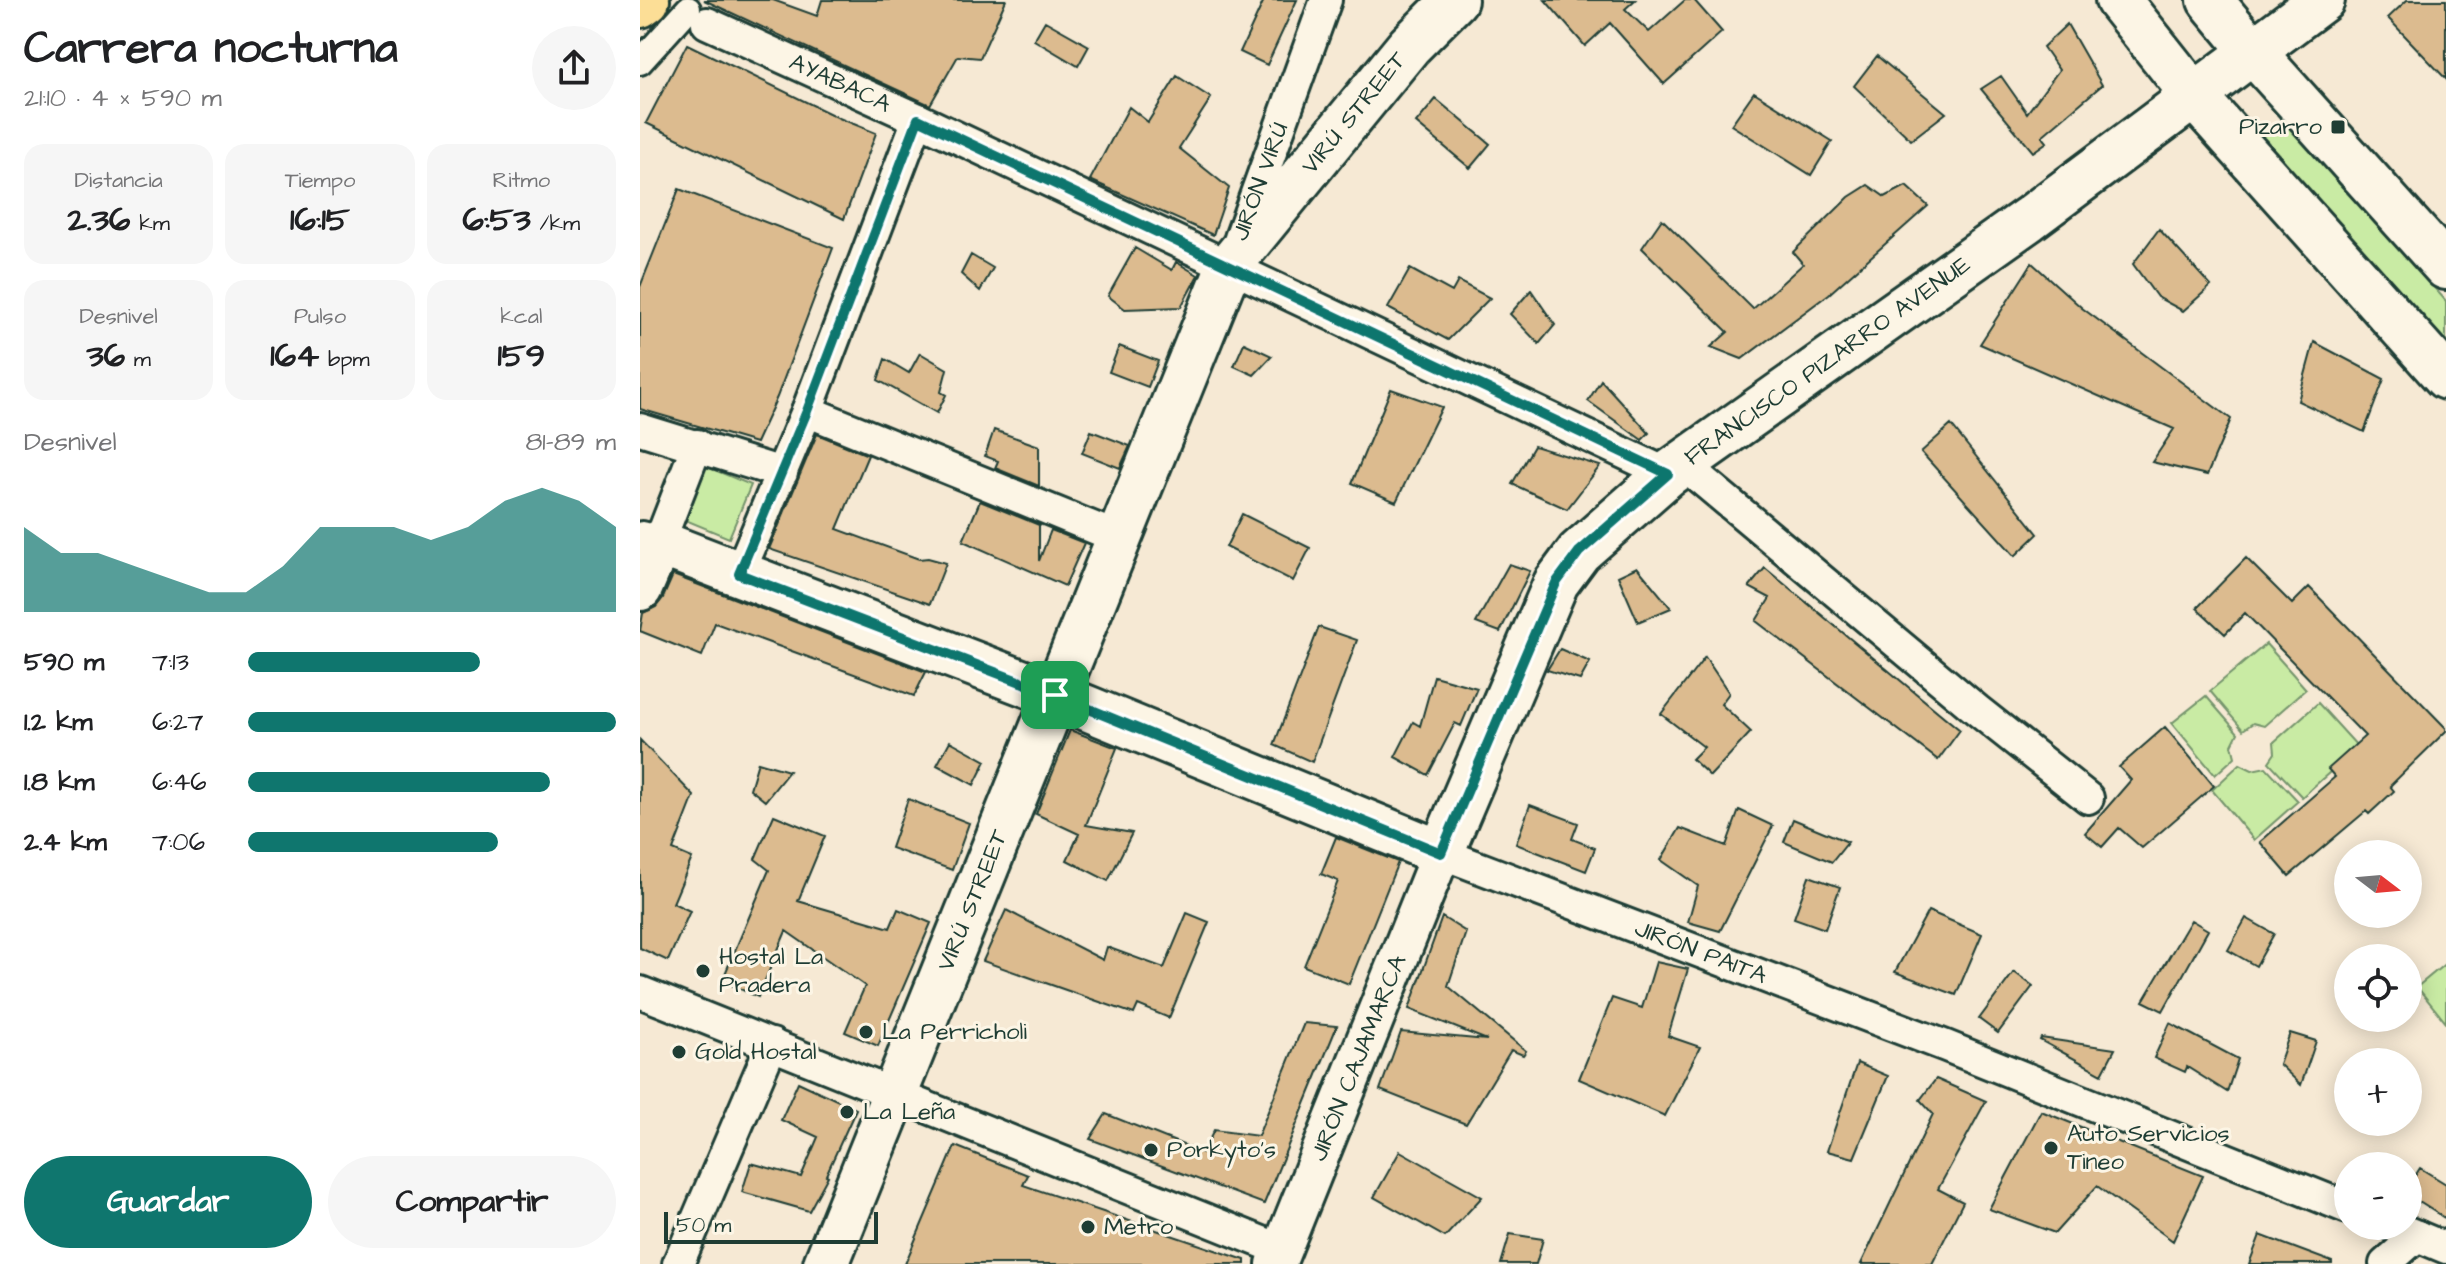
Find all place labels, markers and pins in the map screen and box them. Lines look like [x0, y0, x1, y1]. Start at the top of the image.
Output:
place label: Pizarro [2239, 110, 2323, 144]
marker: Pizarro [2329, 118, 2347, 136]
pin [1021, 661, 1089, 729]
place label: Hostal La Pradera [719, 940, 823, 1002]
marker: Hostal La Pradera [694, 962, 712, 980]
place label: La Perricholi [882, 1015, 1027, 1049]
marker: La Perricholi [857, 1023, 875, 1041]
place label: Gold Hostal [695, 1035, 817, 1069]
marker: Gold Hostal [670, 1043, 688, 1061]
place label: La Leña [863, 1095, 955, 1129]
marker: La Leña [838, 1103, 856, 1121]
place label: Auto Servicios Tineo [2067, 1117, 2229, 1179]
place label: Porkyto's [1167, 1133, 1276, 1168]
marker: Auto Servicios Tineo [2042, 1139, 2060, 1157]
marker: Porkyto's [1142, 1141, 1160, 1159]
place label: Metro [1104, 1210, 1174, 1244]
marker: Metro [1079, 1218, 1097, 1236]

